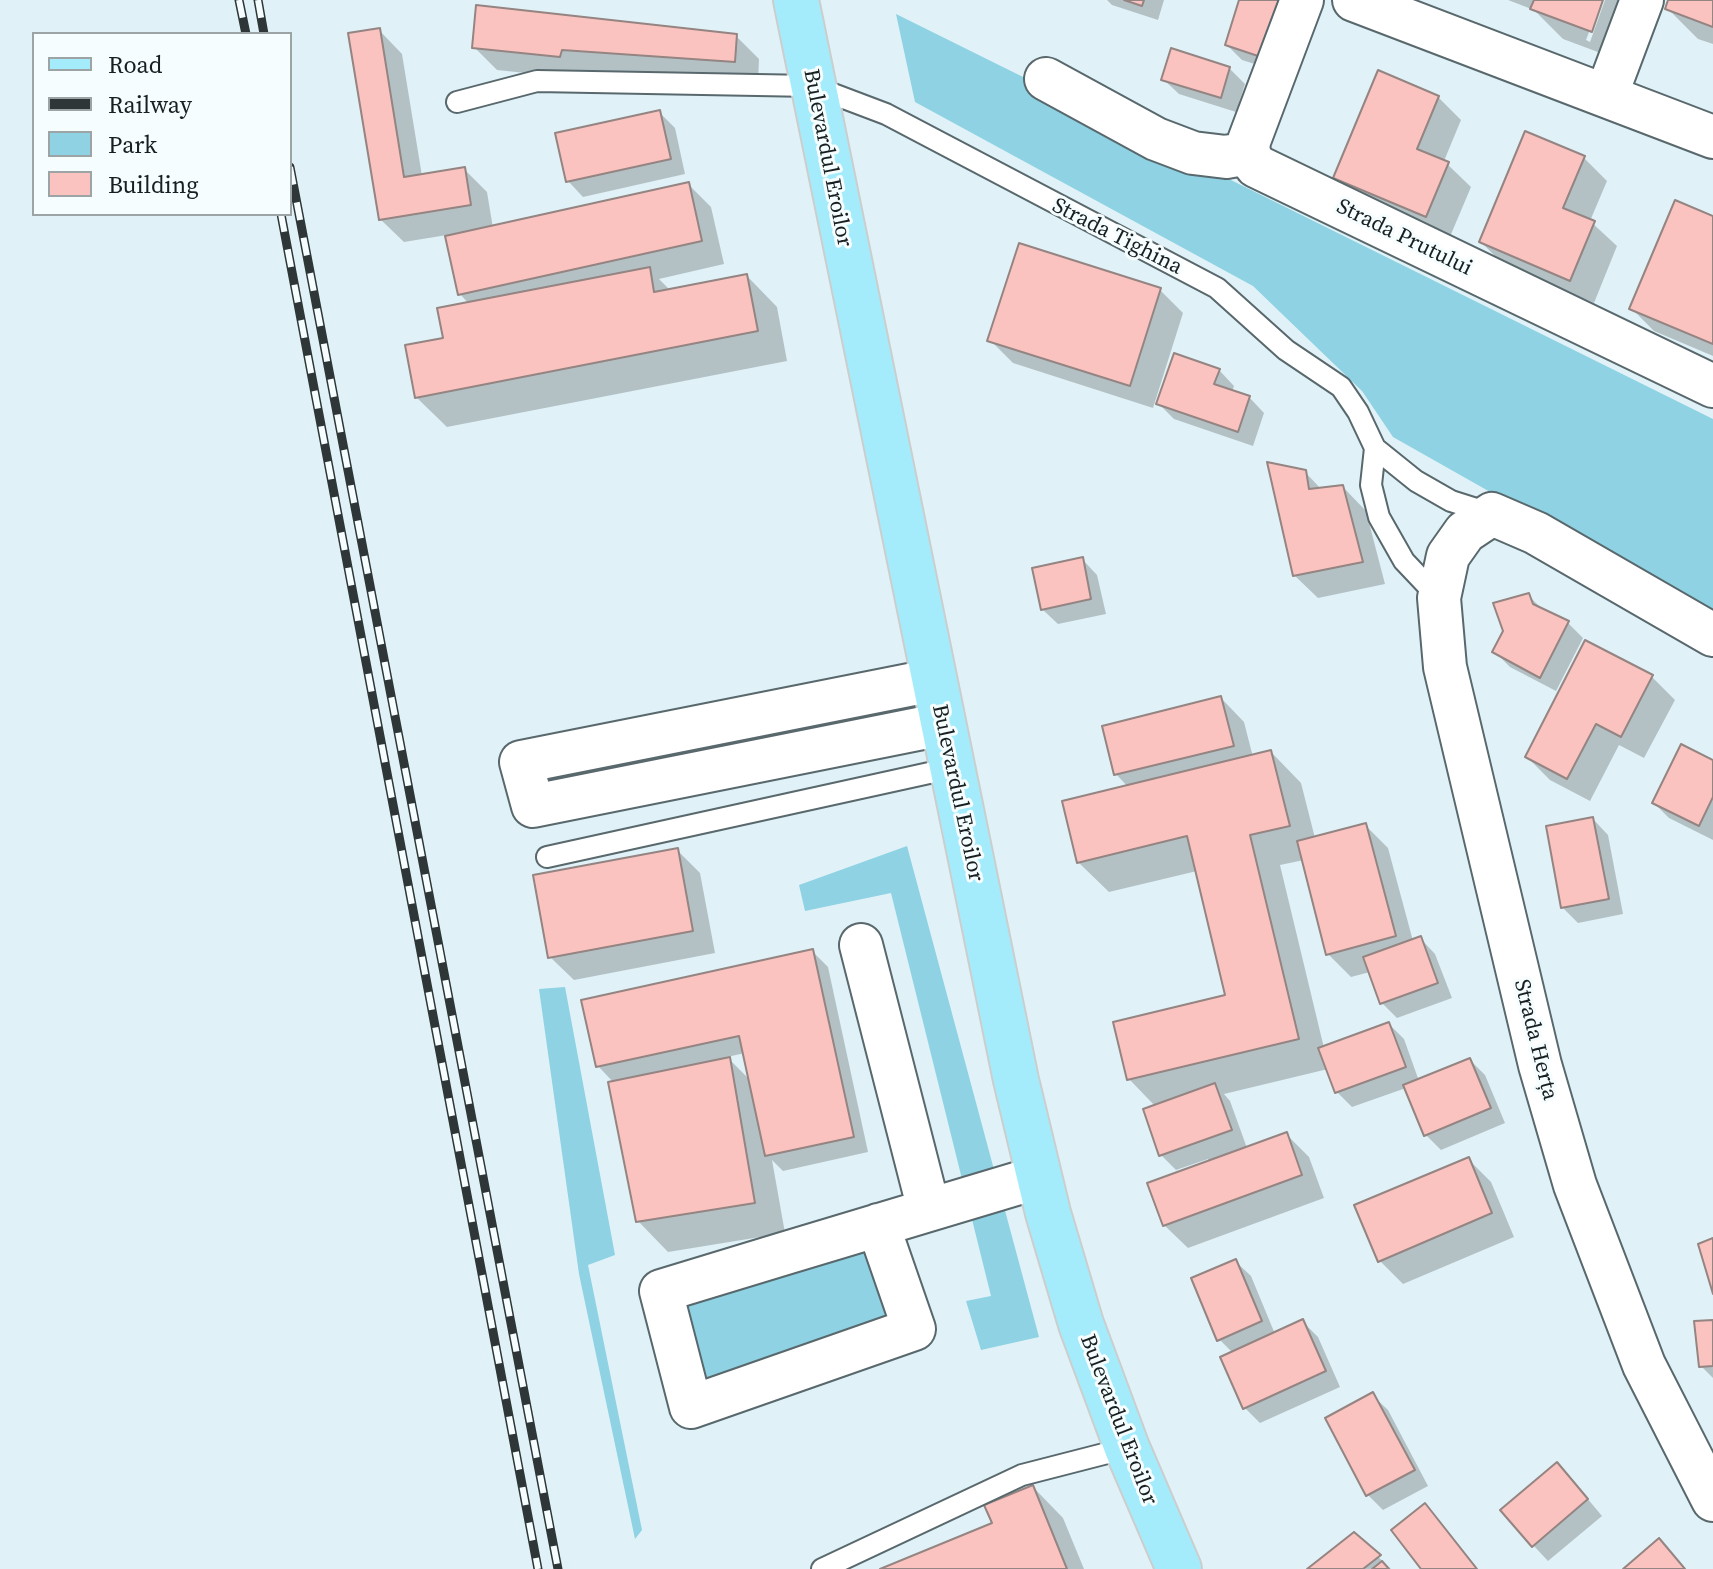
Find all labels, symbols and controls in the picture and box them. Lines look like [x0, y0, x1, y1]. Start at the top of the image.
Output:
legend [32, 32, 292, 216]
text: Road [108, 48, 162, 81]
street label: Bulevardul Eroilor [797, 67, 857, 249]
text: Railway [108, 88, 192, 121]
text: Park [108, 128, 157, 161]
text: Building [108, 168, 199, 201]
street label: Strada Tighina [1048, 193, 1186, 281]
street label: Strada Prutului [1332, 194, 1476, 282]
street label: Bulevardul Eroilor [925, 702, 989, 884]
street label: Strada Herța [1507, 977, 1563, 1103]
street label: Bulevardul Eroilor [1073, 1331, 1163, 1509]

